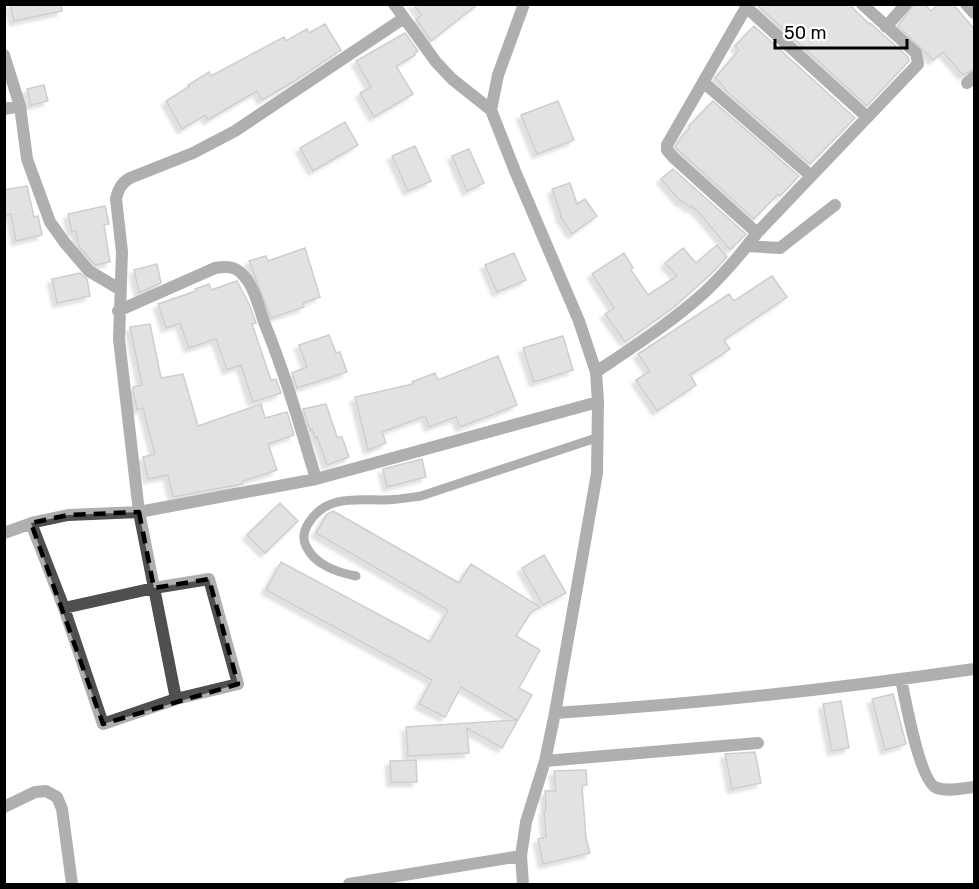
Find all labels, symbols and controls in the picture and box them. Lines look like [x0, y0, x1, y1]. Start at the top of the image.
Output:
scale bar [775, 12, 907, 50]
text: 50 m [784, 22, 827, 44]

